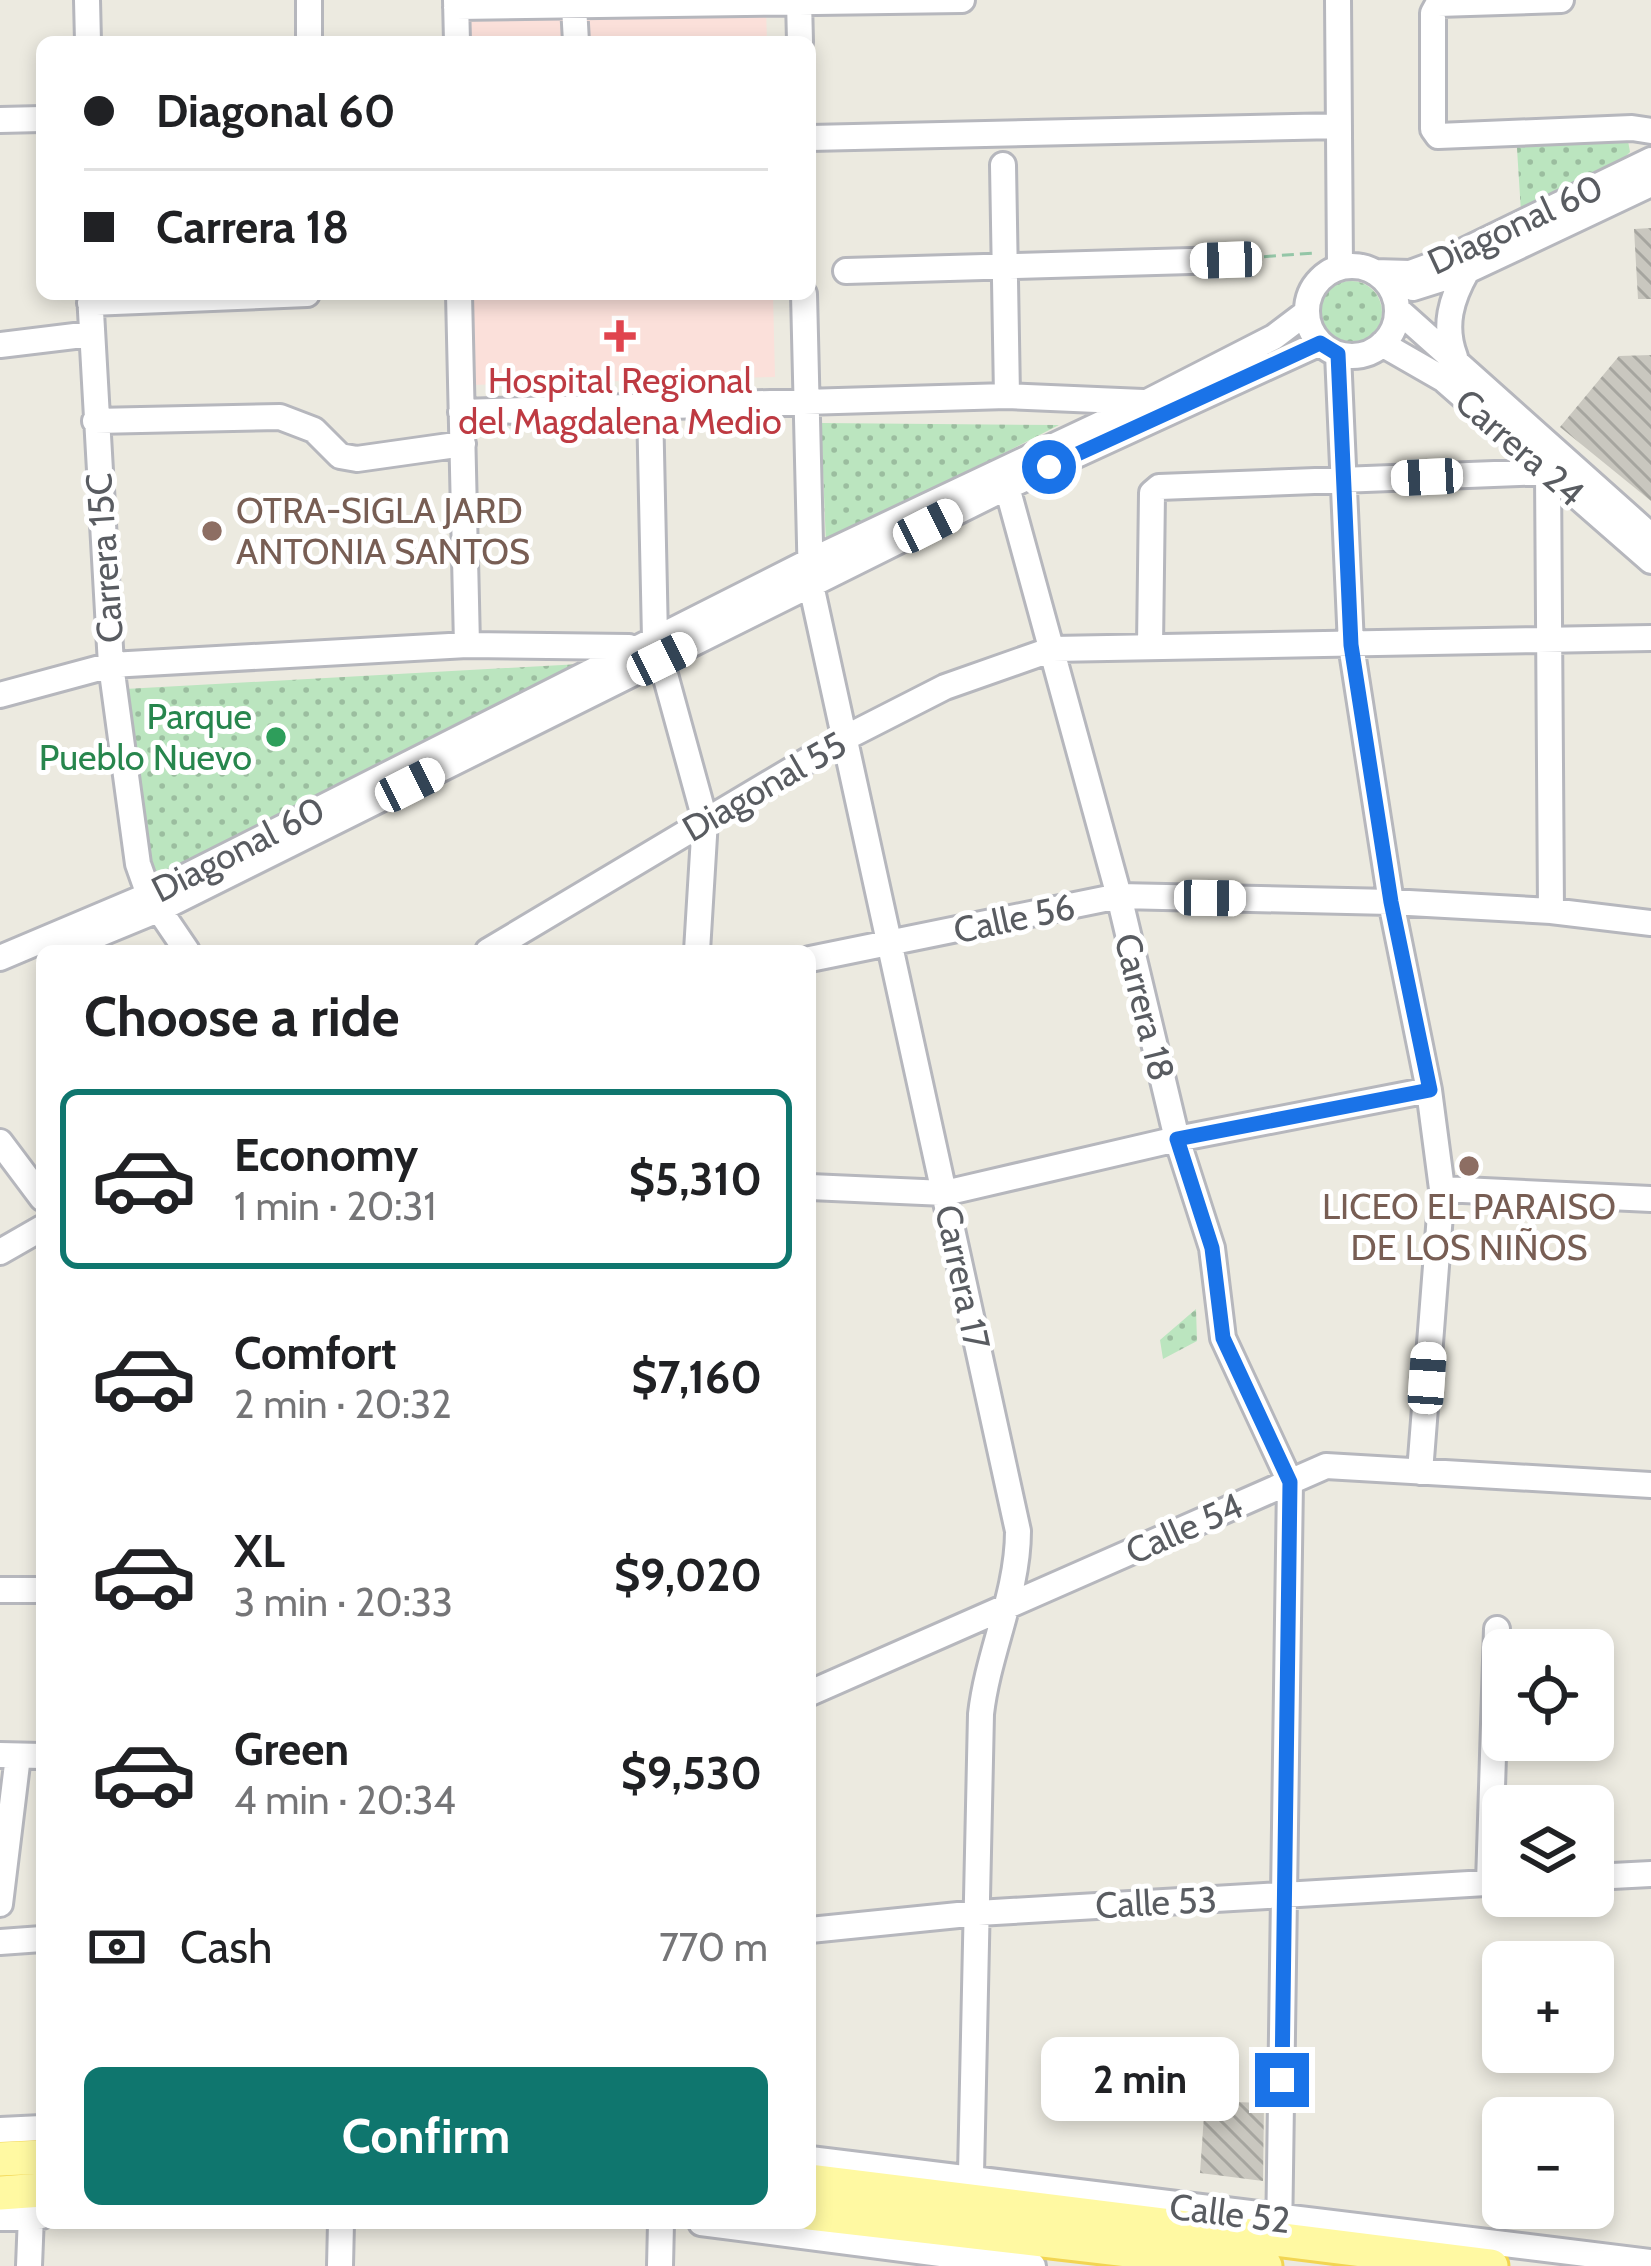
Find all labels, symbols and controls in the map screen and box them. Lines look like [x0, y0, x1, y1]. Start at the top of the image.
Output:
text: Diagonal 60 [156, 84, 396, 138]
street label: Diagonal 60 [1420, 164, 1610, 284]
text: Carrera 18 [156, 200, 349, 254]
car [1189, 241, 1263, 279]
marker: Hospital Regional del Magdalena Medio [604, 320, 636, 352]
place label: Hospital Regional del Magdalena Medio [458, 358, 782, 443]
street label: Carrera 24 [1447, 379, 1593, 515]
route start [1022, 440, 1076, 494]
car [1390, 457, 1464, 497]
street label: Carrera 15C [76, 472, 132, 644]
place label: OTRA-SIGLA JARD ANTONIA SANTOS [236, 488, 530, 573]
car [888, 494, 968, 558]
marker: OTRA-SIGLA JARD ANTONIA SANTOS [199, 518, 225, 544]
car [622, 627, 702, 691]
place label: Parque Pueblo Nuevo [39, 694, 252, 779]
street label: Diagonal 55 [674, 722, 854, 850]
marker: Parque Pueblo Nuevo [263, 724, 289, 750]
car [370, 753, 450, 817]
street label: Diagonal 60 [144, 787, 332, 911]
car [1174, 879, 1246, 917]
street label: Calle 56 [949, 884, 1079, 952]
street label: Carrera 18 [1105, 929, 1185, 1085]
text: Choose a ride [84, 984, 399, 1050]
icon: car [90, 1125, 198, 1233]
text: Economy [234, 1128, 418, 1182]
text: $5,310 [629, 1152, 762, 1206]
marker: LICEO EL PARAISO DE LOS NIÑOS [1456, 1153, 1482, 1179]
text: 1 min · 20:31 [234, 1182, 436, 1230]
place label: LICEO EL PARAISO DE LOS NIÑOS [1322, 1184, 1616, 1269]
street label: Carrera 17 [926, 1201, 1000, 1353]
icon: car [90, 1323, 198, 1431]
text: Comfort [234, 1326, 397, 1380]
car [1407, 1341, 1447, 1415]
text: $7,160 [631, 1350, 762, 1404]
text: 2 min · 20:32 [234, 1380, 452, 1428]
street label: Calle 54 [1119, 1483, 1249, 1573]
icon: car [90, 1521, 198, 1629]
text: XL [234, 1524, 285, 1578]
text: $9,020 [614, 1548, 762, 1602]
text: 3 min · 20:33 [234, 1578, 453, 1626]
map controls [1482, 1629, 1614, 2229]
button: locate [1482, 1629, 1614, 1761]
icon: car [90, 1719, 198, 1827]
text: Green [234, 1722, 349, 1776]
text: $9,530 [621, 1746, 762, 1800]
text: 4 min · 20:34 [234, 1776, 456, 1824]
button: layers [1482, 1785, 1614, 1917]
street label: Calle 53 [1094, 1877, 1218, 1927]
icon: cash [84, 1914, 150, 1980]
text: Cash [180, 1920, 272, 1974]
text: 770 m [659, 1923, 768, 1971]
button: + [1482, 1941, 1614, 2073]
callout: 2 min [1042, 2038, 1240, 2122]
route end [1255, 2053, 1309, 2107]
text: 2 min [1093, 2055, 1187, 2103]
button: Confirm [84, 2067, 768, 2205]
button: − [1482, 2097, 1614, 2229]
street label: Calle 52 [1167, 2184, 1293, 2242]

